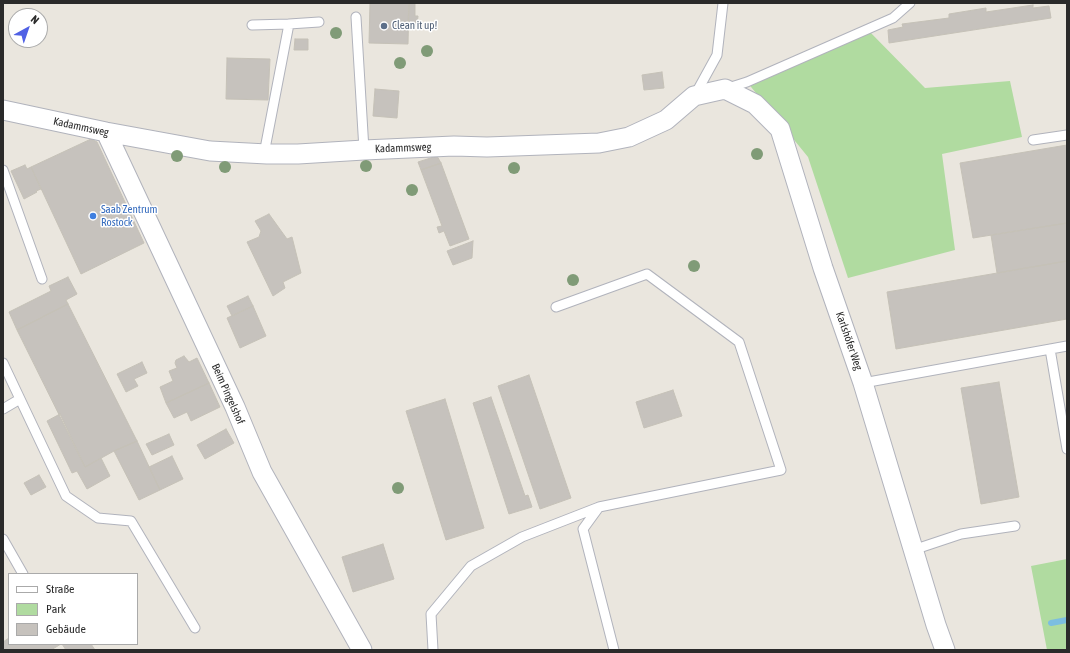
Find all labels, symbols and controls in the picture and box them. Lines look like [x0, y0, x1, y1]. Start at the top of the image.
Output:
north arrow [8, 8, 48, 48]
text: N [29, 13, 41, 26]
place label: Clean it up! [392, 19, 437, 33]
marker: Clean it up! [379, 21, 389, 31]
street label: Kadammsweg [52, 115, 110, 139]
street label: Kadammsweg [375, 140, 431, 156]
place label: Saab Zentrum Rostock [101, 203, 157, 229]
marker: Saab Zentrum Rostock [88, 211, 98, 221]
street label: Karlshöfer Weg [833, 310, 865, 372]
street label: Beim Pingelshof [209, 362, 247, 426]
legend [8, 573, 138, 645]
text: Straße [46, 582, 74, 596]
text: Park [46, 602, 66, 616]
text: Gebäude [46, 622, 86, 636]

